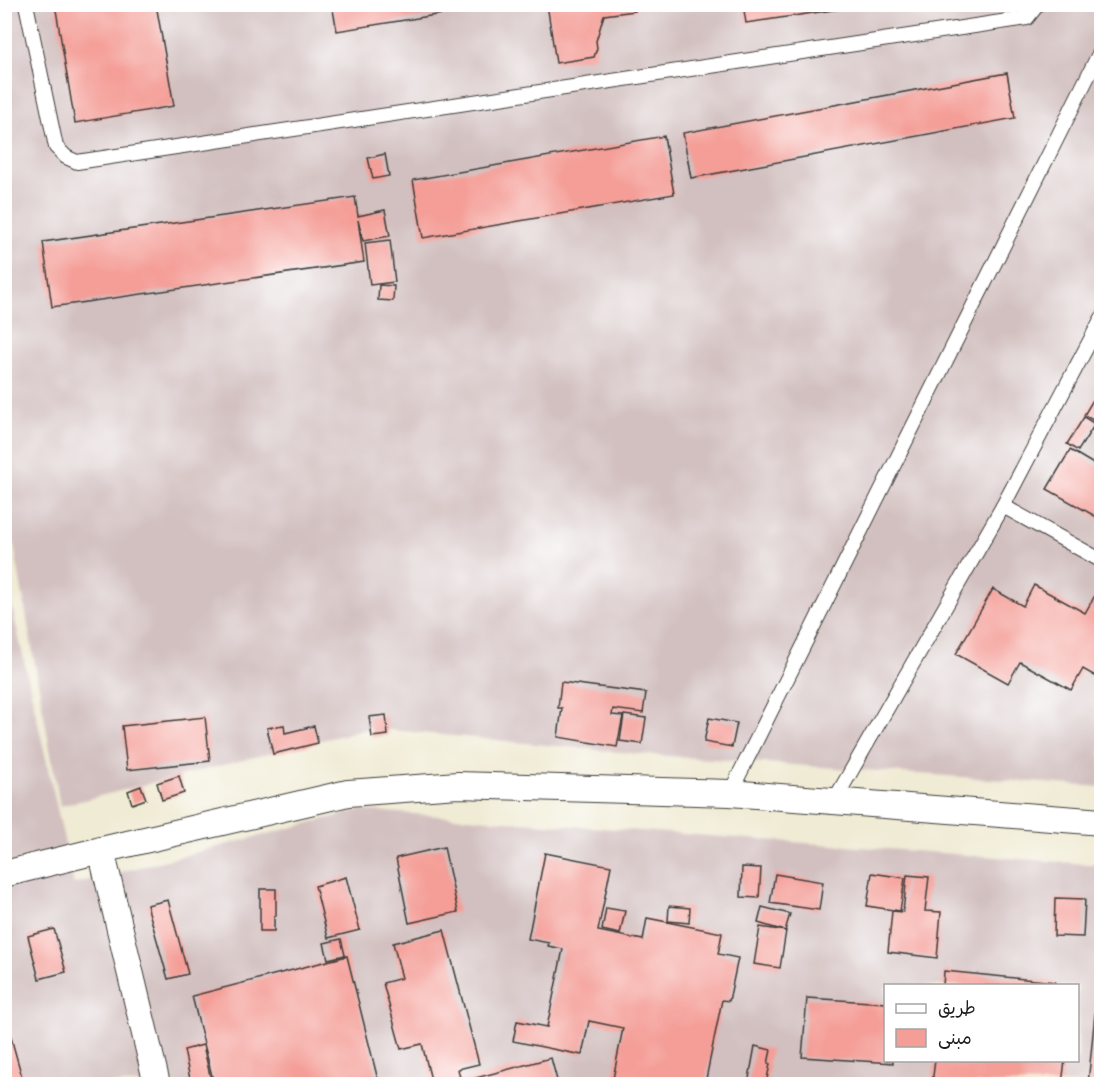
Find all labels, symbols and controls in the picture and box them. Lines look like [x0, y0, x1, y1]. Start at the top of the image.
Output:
legend [884, 984, 1079, 1062]
text: طريق [938, 997, 976, 1021]
text: مبنى [938, 1027, 972, 1051]

